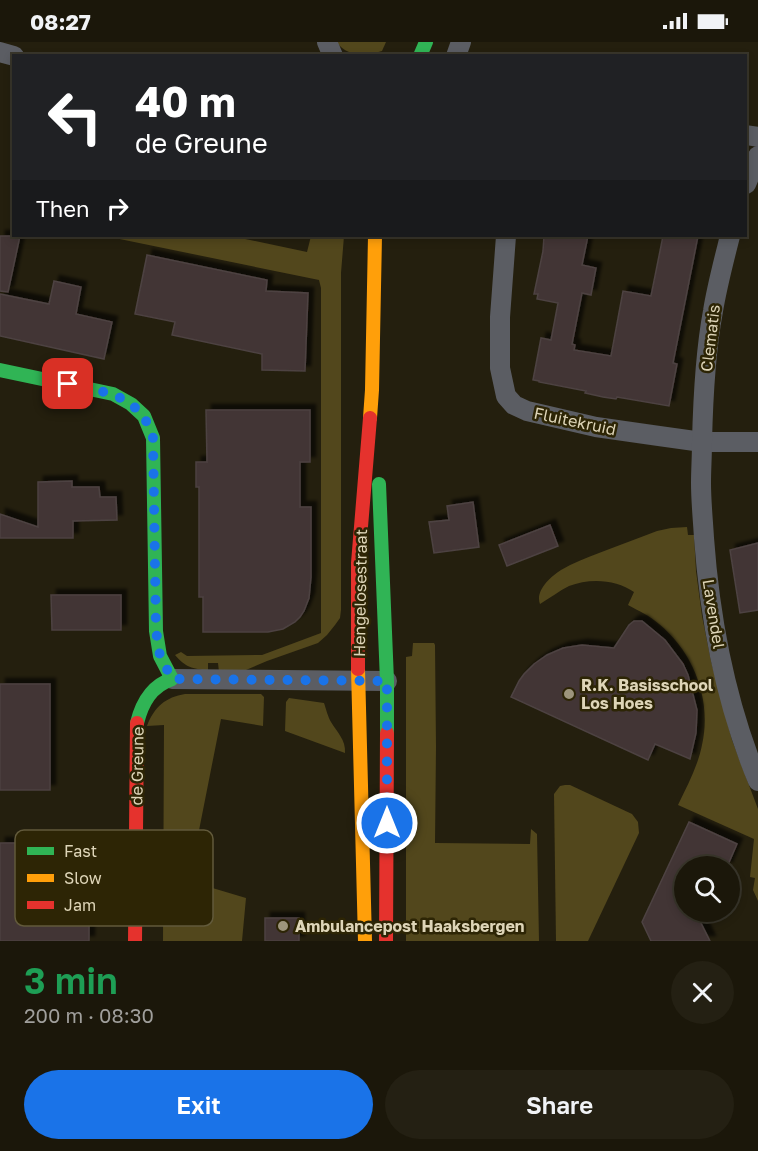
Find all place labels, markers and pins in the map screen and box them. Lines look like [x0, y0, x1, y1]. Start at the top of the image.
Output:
pin [42, 358, 93, 409]
place label: R.K. Basisschool Los Hoes [581, 675, 714, 713]
marker: R.K. Basisschool Los Hoes [562, 687, 576, 701]
place label: Ambulancepost Haaksbergen [295, 916, 525, 936]
marker: Ambulancepost Haaksbergen [276, 919, 290, 933]

